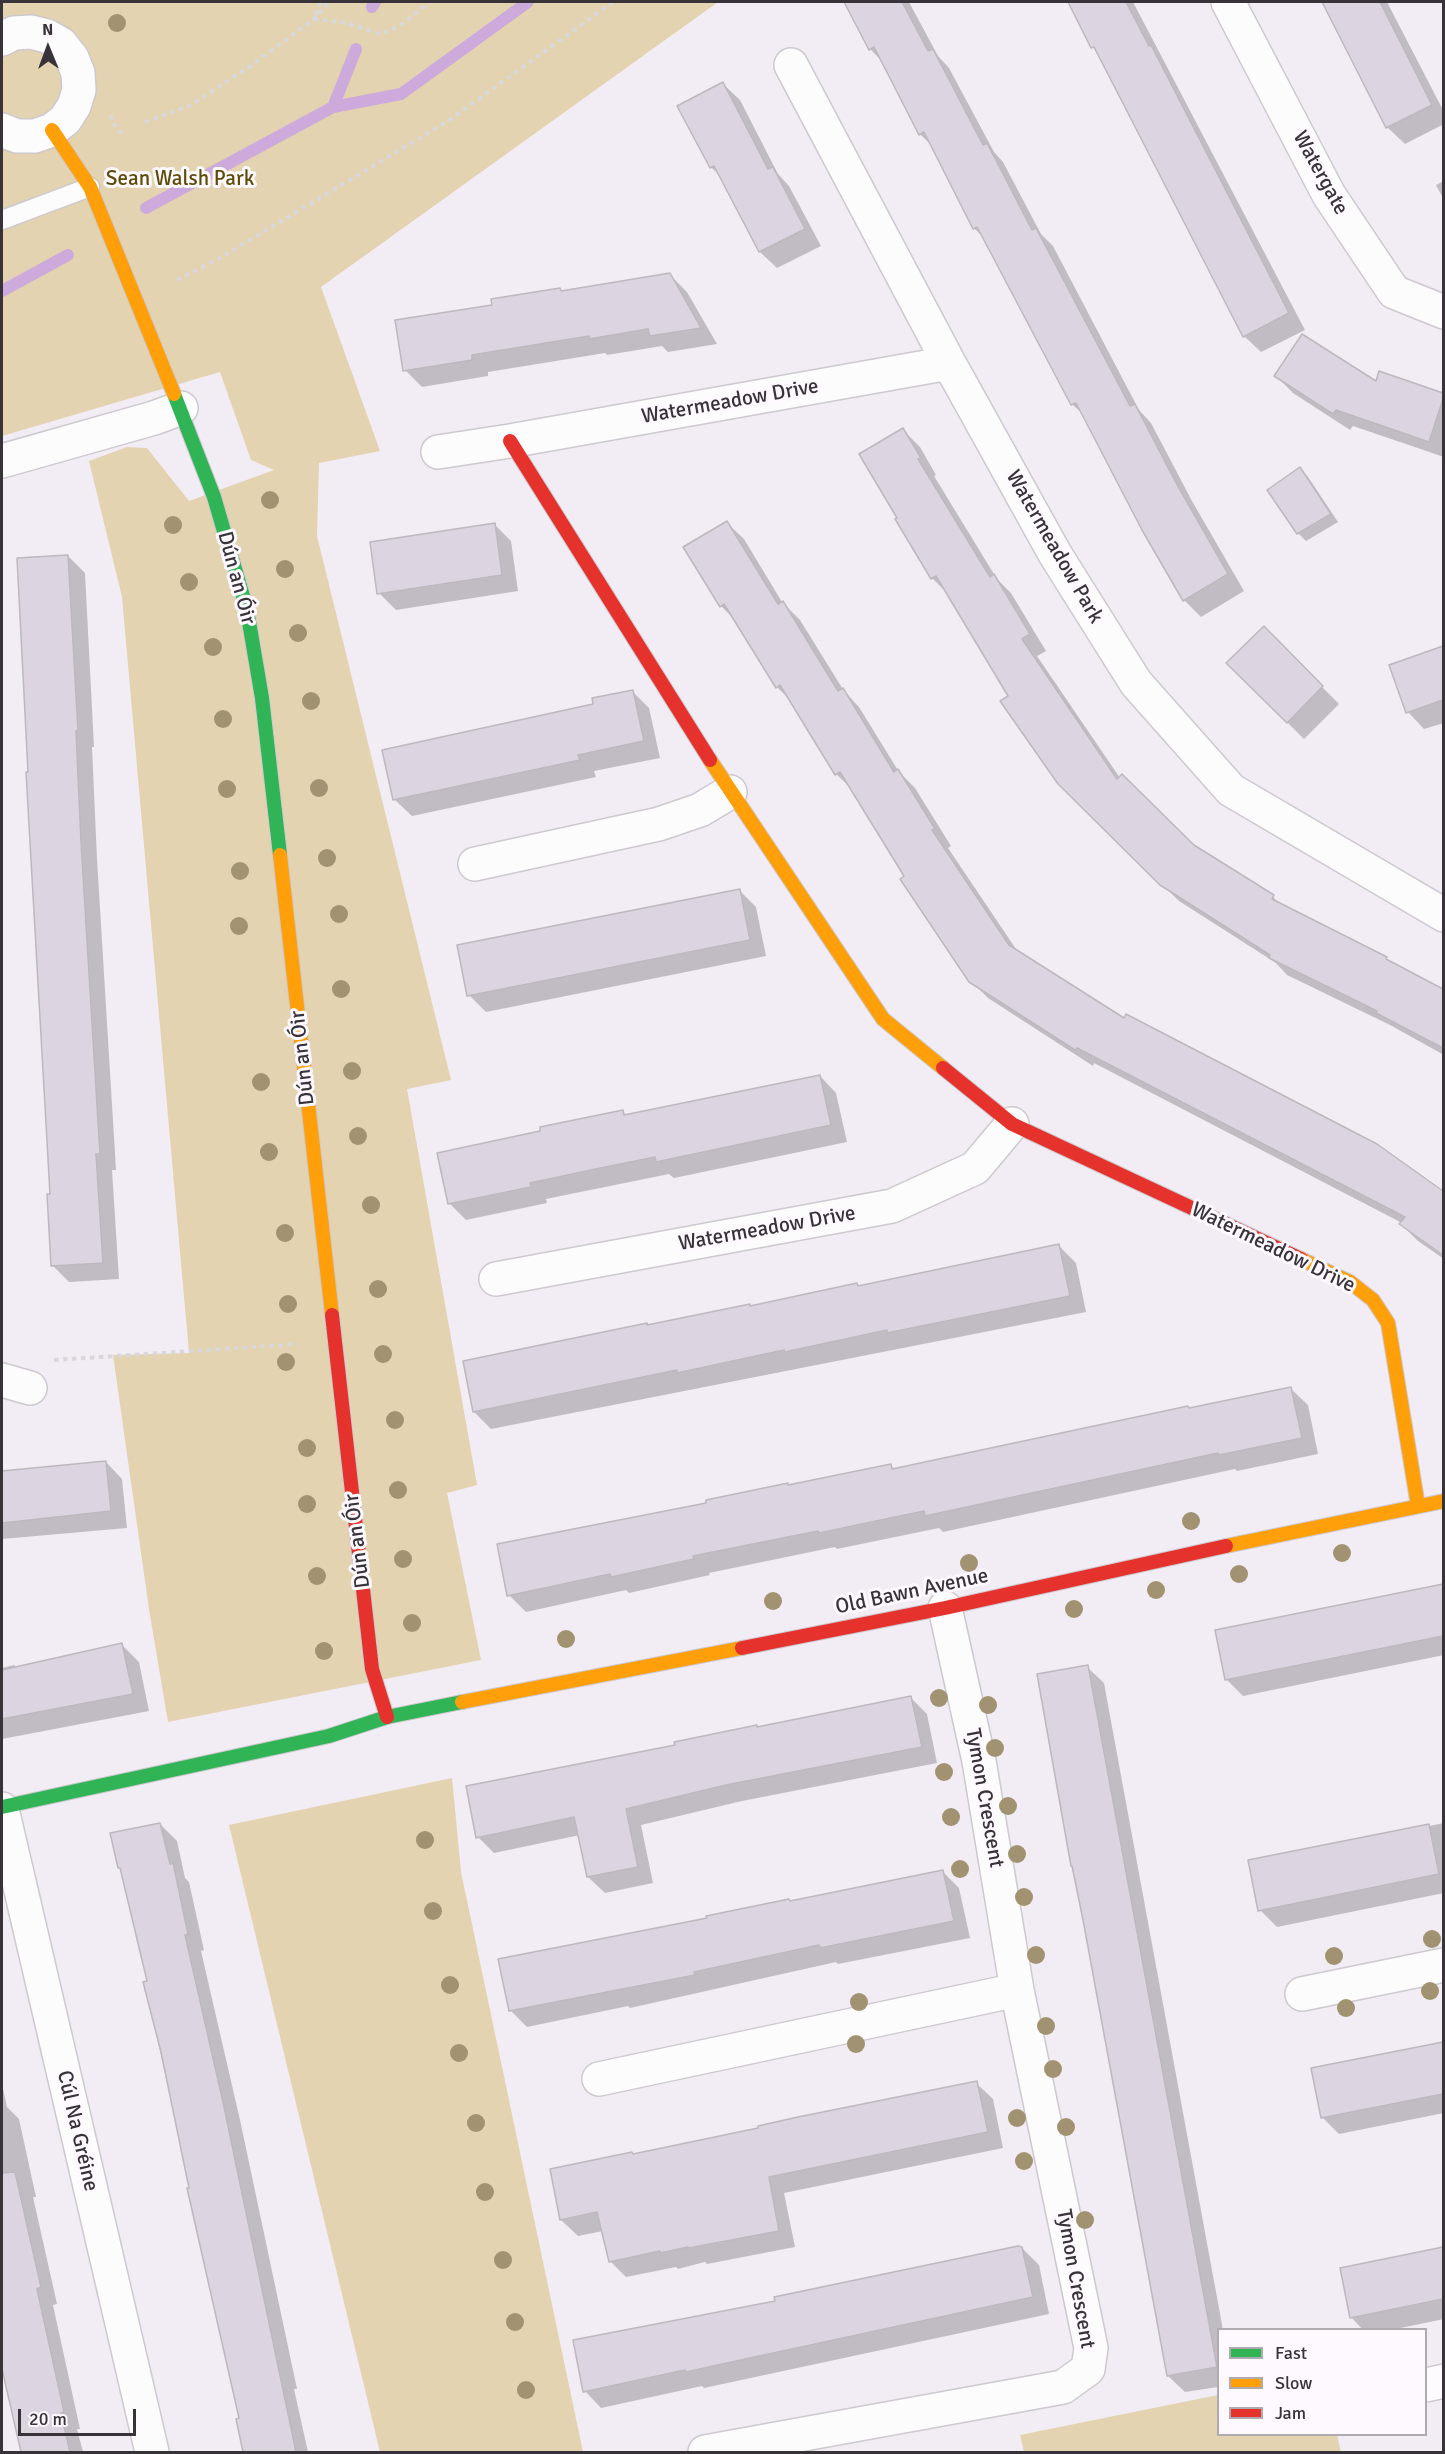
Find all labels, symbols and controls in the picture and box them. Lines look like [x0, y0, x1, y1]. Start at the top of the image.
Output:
north arrow [18, 18, 78, 78]
text: N [42, 20, 53, 40]
street label: Watergate [1287, 127, 1353, 219]
park label: Sean Walsh Park [106, 166, 254, 192]
street label: Watermeadow Drive [640, 374, 820, 430]
street label: Watermeadow Park [1000, 466, 1108, 628]
street label: Dún an Óir [212, 529, 260, 627]
street label: Dún an Óir [285, 1009, 321, 1107]
street label: Watermeadow Drive [1187, 1197, 1359, 1299]
street label: Watermeadow Drive [677, 1201, 857, 1257]
street label: Dún an Óir [340, 1492, 376, 1590]
street label: Old Bawn Avenue [833, 1563, 991, 1621]
street label: Tymon Crescent [959, 1726, 1009, 1870]
street label: Cúl Na Gréine [51, 2068, 103, 2194]
street label: Tymon Crescent [1050, 2207, 1100, 2351]
legend [1217, 2328, 1427, 2436]
text: Fast [1275, 2342, 1307, 2364]
text: Slow [1275, 2372, 1312, 2394]
scale bar [21, 2397, 140, 2435]
text: Jam [1275, 2402, 1306, 2424]
text: 20 m [29, 2408, 67, 2430]

